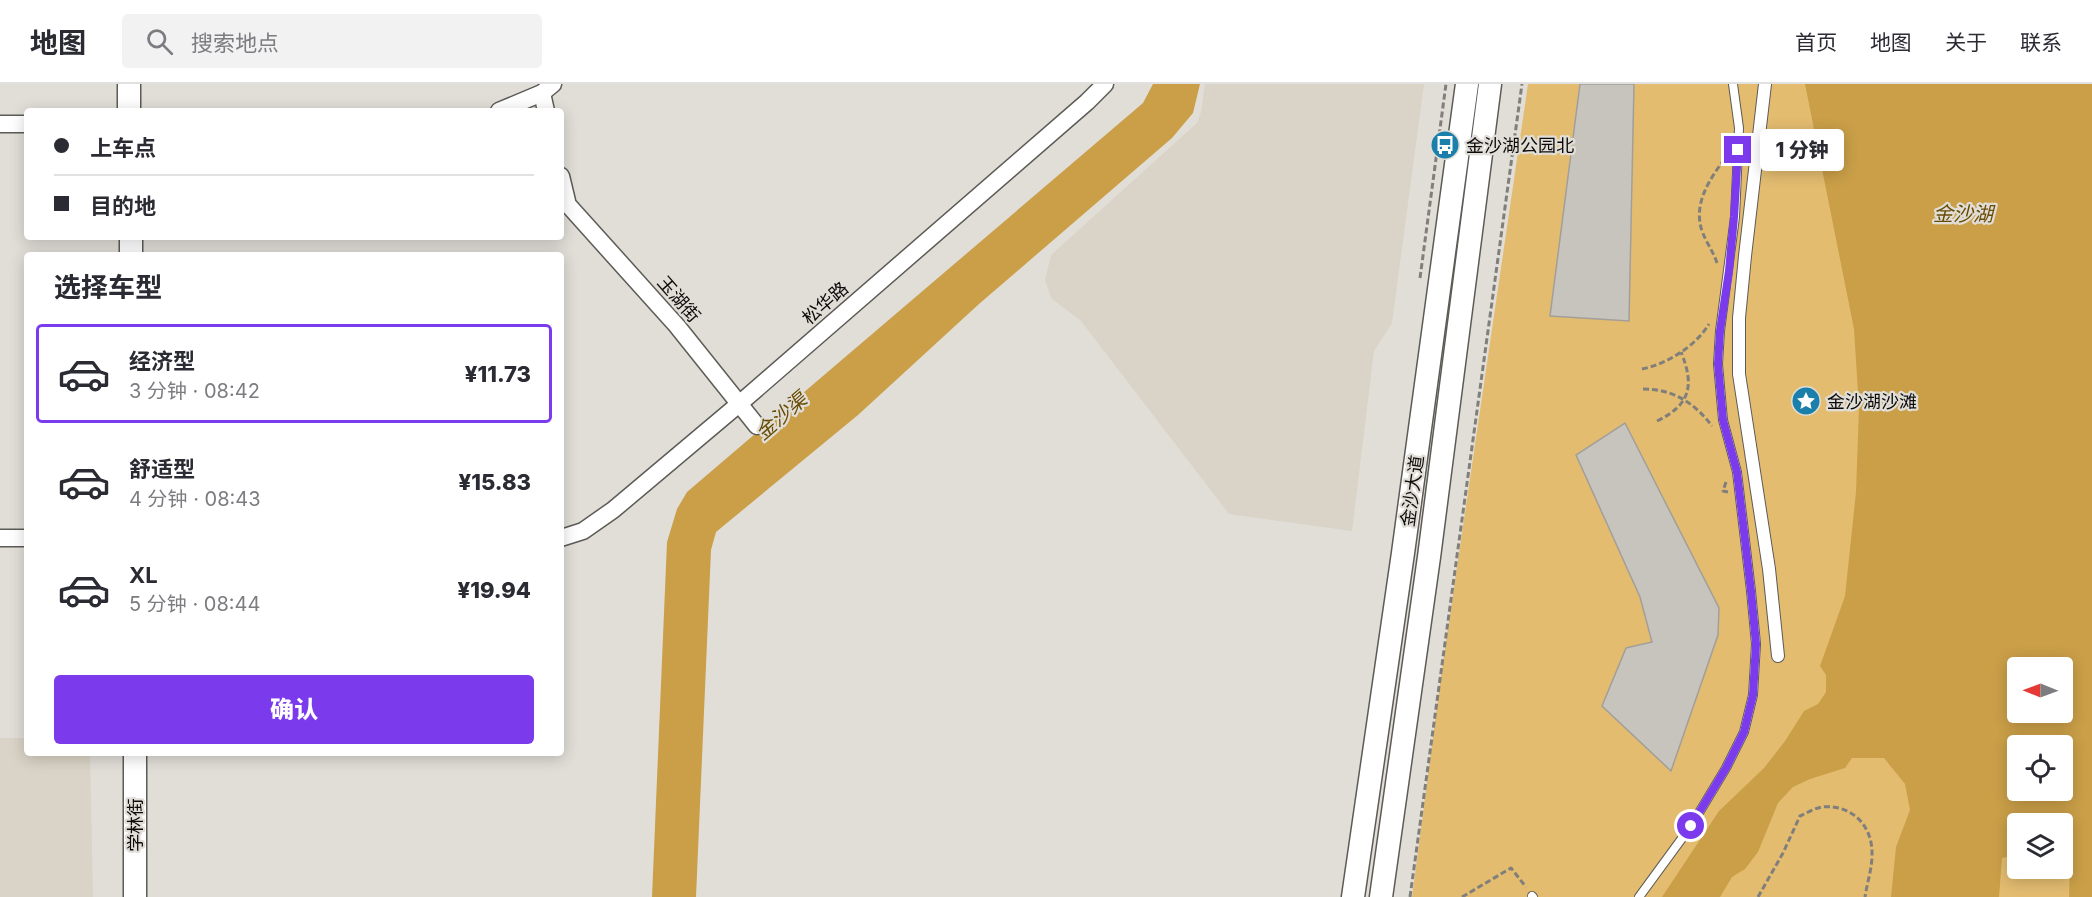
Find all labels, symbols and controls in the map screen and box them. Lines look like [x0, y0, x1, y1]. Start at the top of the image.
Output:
search box [122, 14, 542, 68]
icon: search [143, 25, 176, 58]
text: 地图 [30, 26, 86, 60]
text: 搜索地点 [191, 30, 279, 56]
text: 首页 [1795, 30, 1837, 55]
text: 地图 [1870, 30, 1912, 55]
text: 关于 [1945, 30, 1987, 55]
text: 联系 [2020, 30, 2062, 55]
bus stop icon: 金沙湖公园北 [1429, 129, 1461, 161]
callout: 1 分钟 [1759, 129, 1843, 171]
text: 上车点 [90, 135, 156, 161]
place label: 金沙湖公园北 [1466, 135, 1574, 156]
route end [1724, 136, 1751, 163]
text: 1 分钟 [1775, 138, 1829, 162]
text: 目的地 [90, 193, 156, 219]
water label: 金沙湖 [1933, 202, 1996, 226]
text: 选择车型 [54, 271, 162, 304]
street label: 玉湖街 [653, 272, 705, 326]
street label: 松华路 [798, 277, 852, 329]
icon: car [57, 347, 111, 401]
text: 经济型 [129, 348, 195, 374]
text: ¥11.73 [465, 361, 531, 387]
text: 3 分钟 · 08:42 [129, 379, 260, 403]
water label: 金沙渠 [750, 385, 814, 445]
place icon: 金沙湖沙滩 [1790, 385, 1822, 417]
place label: 金沙湖沙滩 [1827, 391, 1917, 412]
street label: 金沙大道 [1397, 454, 1427, 528]
icon: car [57, 455, 111, 509]
text: 舒适型 [129, 456, 195, 482]
text: ¥15.83 [459, 469, 531, 495]
text: 4 分钟 · 08:43 [129, 487, 261, 511]
text: XL [129, 562, 158, 588]
icon: car [57, 563, 111, 617]
text: ¥19.94 [458, 577, 531, 603]
text: 5 分钟 · 08:44 [129, 592, 260, 616]
north arrow [2007, 657, 2073, 723]
map controls [2007, 657, 2073, 879]
button: 确认 [54, 675, 534, 744]
button: locate [2007, 735, 2073, 801]
street label: 学林街 [125, 798, 146, 852]
route start [1677, 812, 1704, 839]
button: layers [2007, 813, 2073, 879]

